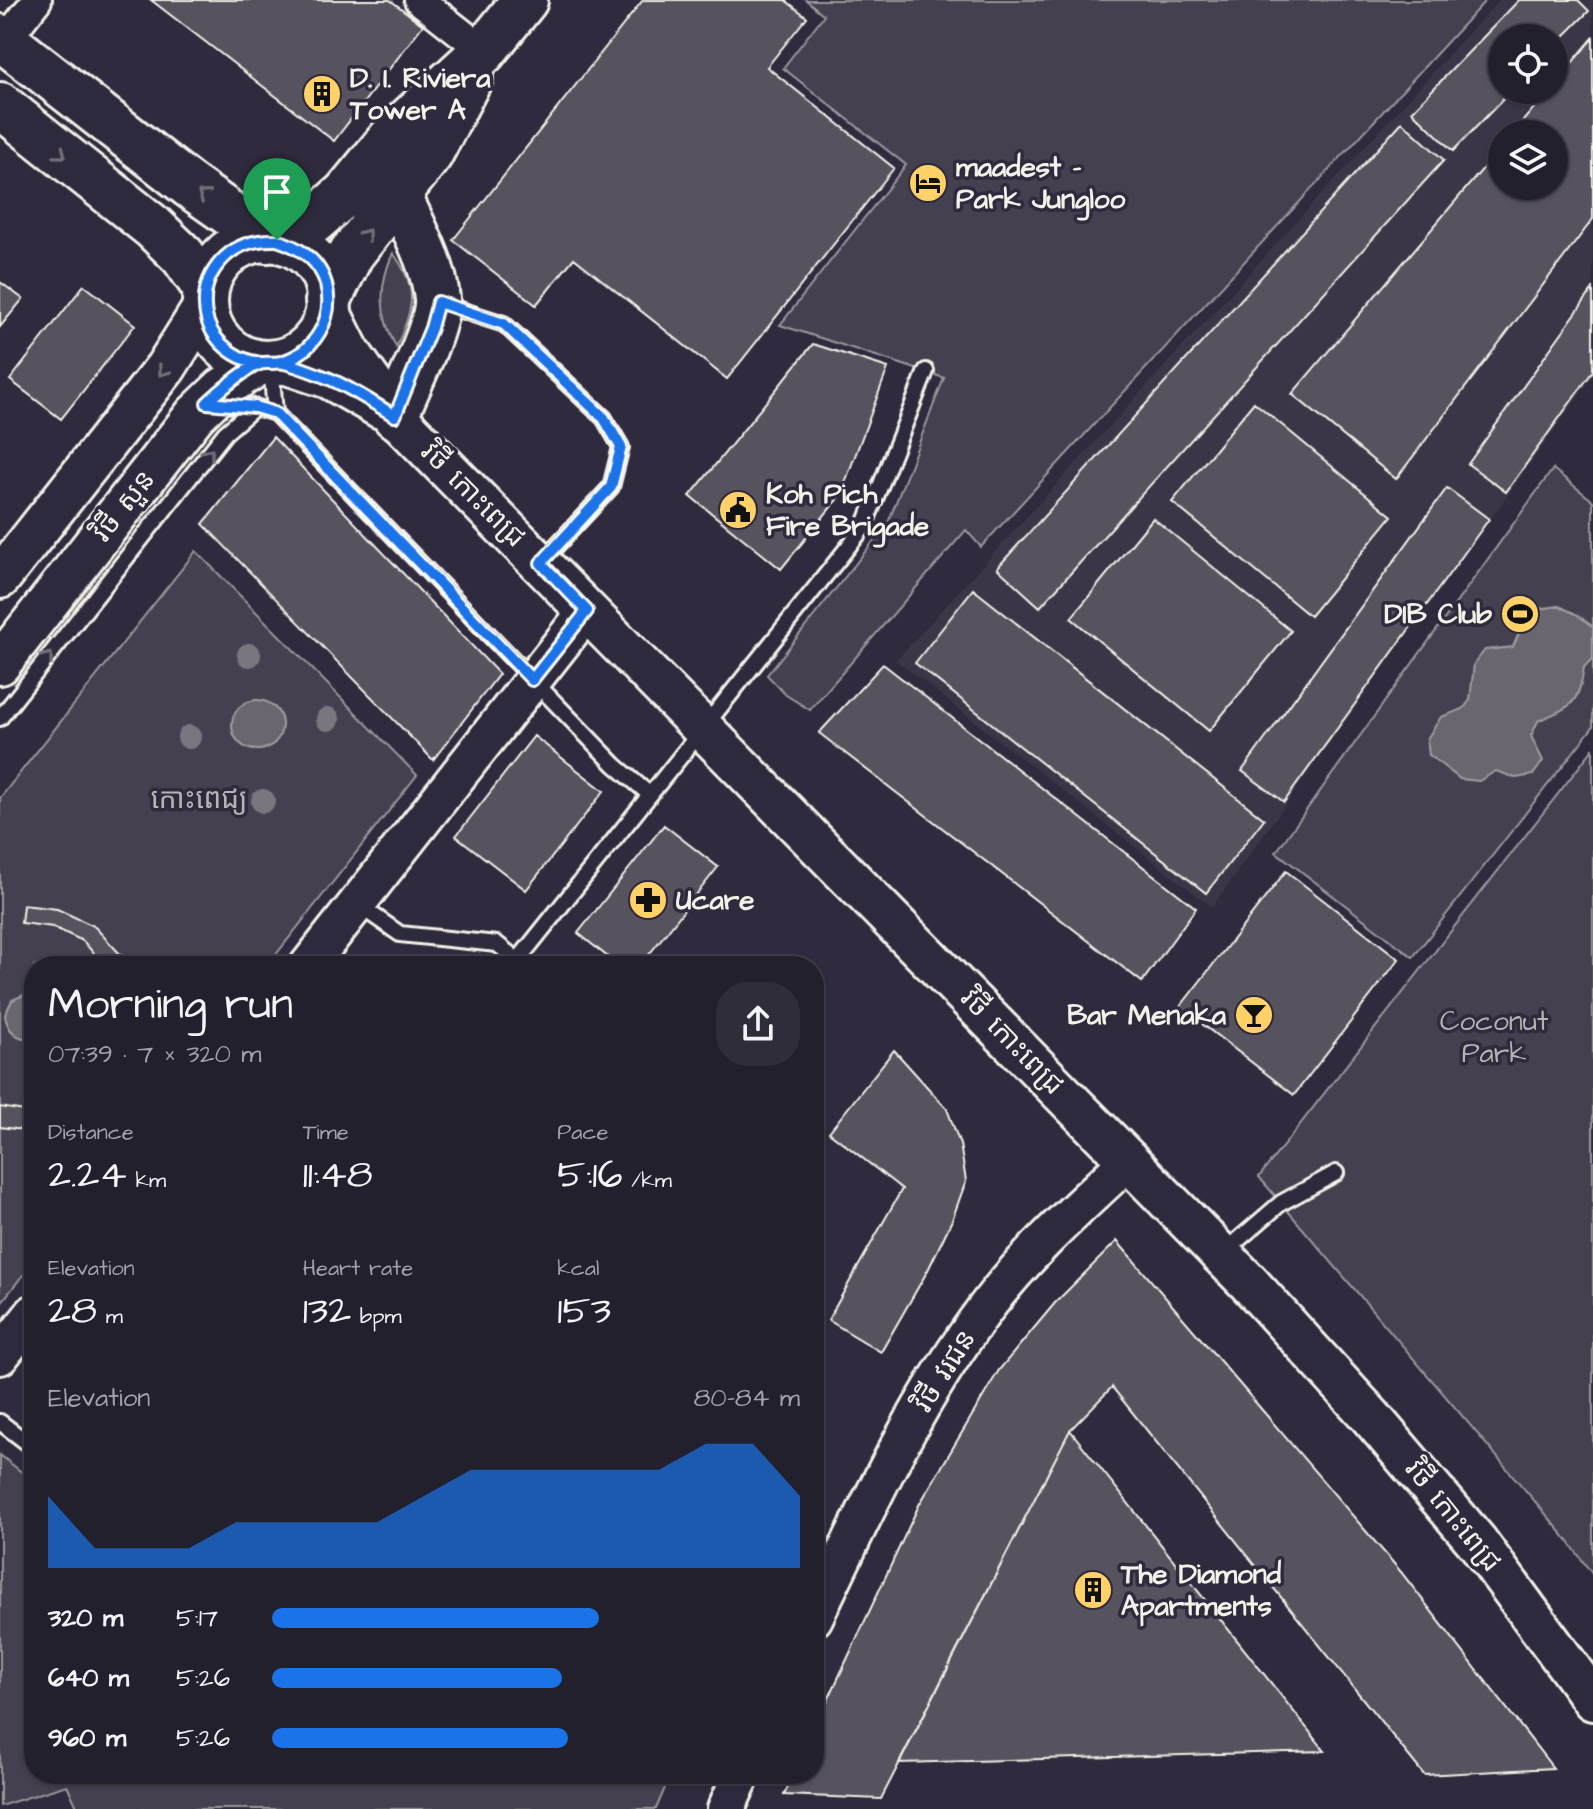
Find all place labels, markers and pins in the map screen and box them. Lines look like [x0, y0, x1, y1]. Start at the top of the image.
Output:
place label: D. I. Riviera Tower A [349, 59, 491, 130]
building icon: D. I. Riviera Tower A [301, 73, 343, 115]
place label: maadest - Park Jungloo [956, 148, 1126, 221]
pin [243, 158, 311, 240]
hotel icon: maadest - Park Jungloo [907, 162, 949, 204]
place label: Koh Pich Fire Brigade [766, 475, 929, 548]
public building icon: Koh Pich Fire Brigade [717, 489, 759, 531]
sports icon: DIB Club [1499, 593, 1541, 635]
place label: DIB Club [1384, 595, 1492, 634]
pharmacy icon: Ucare [627, 879, 669, 921]
place label: Ucare [676, 881, 754, 920]
bar icon: Bar Menaka [1233, 994, 1275, 1036]
place label: Bar Menaka [1067, 996, 1227, 1035]
place label: The Diamond Apartments [1120, 1555, 1282, 1627]
building icon: The Diamond Apartments [1072, 1569, 1114, 1611]

